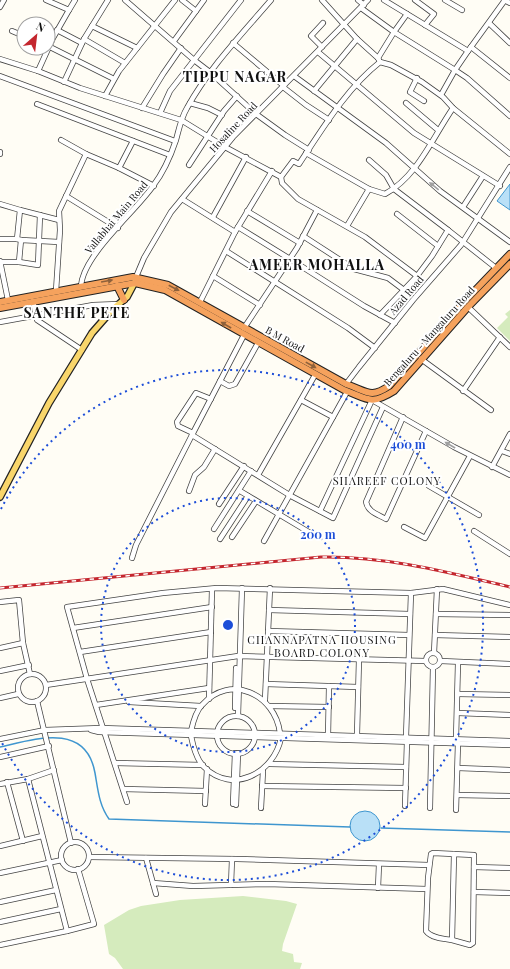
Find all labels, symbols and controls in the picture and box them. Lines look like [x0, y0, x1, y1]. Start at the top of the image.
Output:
north arrow [16, 16, 56, 56]
text: N [34, 18, 48, 35]
district label: TIPPU NAGAR [183, 67, 287, 86]
street label: Hosaline Road [206, 99, 260, 155]
street label: Vallabhai Main Road [81, 178, 151, 257]
one-way arrow [429, 181, 440, 190]
district label: AMEER MOHALLA [248, 255, 385, 274]
street label: Azad Road [385, 272, 427, 318]
one-way arrow [101, 278, 113, 284]
street label: Bengaluru - Mangaluru Road [380, 283, 478, 389]
one-way arrow [168, 284, 179, 291]
district label: SANTHE PETE [24, 303, 130, 322]
one-way arrow [220, 321, 232, 328]
street label: B M Road [263, 323, 307, 356]
one-way arrow [305, 362, 317, 368]
text: 400 m [390, 436, 426, 452]
one-way arrow [444, 442, 456, 449]
district label: SHAREEF COLONY [333, 473, 441, 488]
text: 200 m [300, 526, 336, 542]
centre of rings [221, 618, 235, 632]
district label: CHANNAPATNA HOUSING BOARD COLONY [247, 632, 397, 660]

